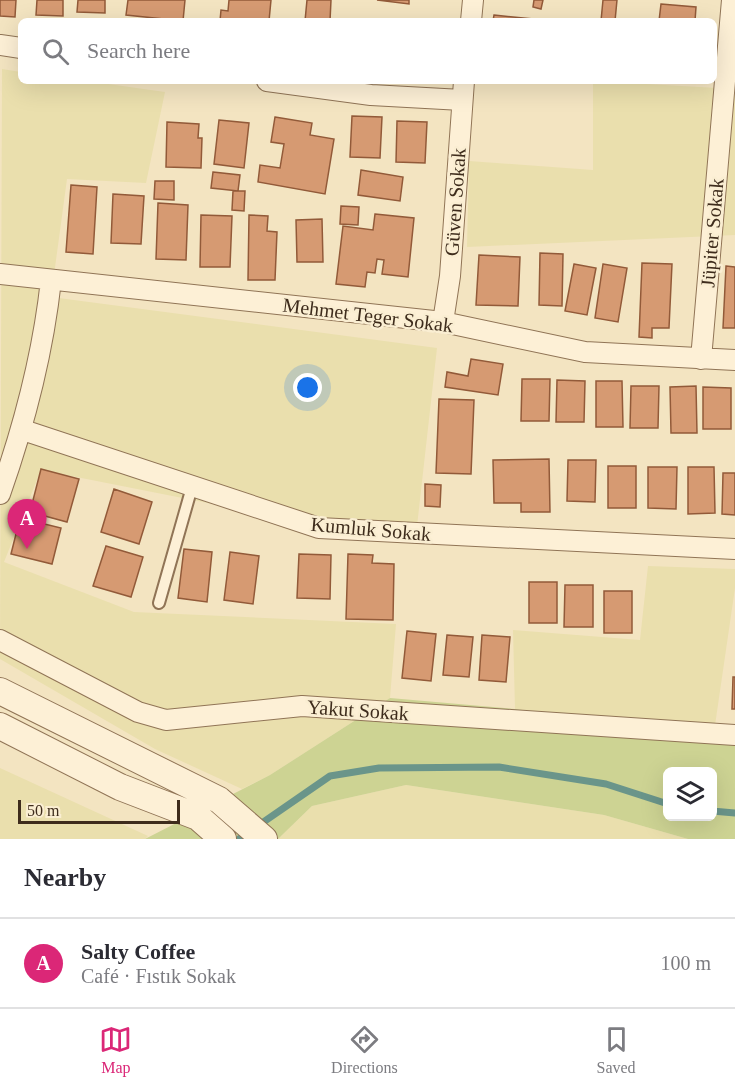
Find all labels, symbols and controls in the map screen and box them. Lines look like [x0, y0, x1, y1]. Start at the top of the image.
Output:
search box [18, 18, 717, 84]
icon: search [39, 35, 72, 68]
text: Search here [87, 38, 190, 63]
street label: Güven Sokak [440, 147, 470, 257]
street label: Jüpiter Sokak [696, 178, 729, 289]
street label: Mehmet Teger Sokak [281, 294, 454, 337]
your location [293, 373, 322, 402]
pin: A [8, 500, 46, 549]
street label: Kumluk Sokak [310, 513, 432, 545]
street label: Yakut Sokak [306, 695, 410, 725]
map controls [663, 767, 717, 821]
button: layers [663, 767, 717, 821]
scale bar [18, 797, 180, 824]
text: 50 m [27, 802, 59, 819]
text: Nearby [24, 863, 106, 892]
text: Salty Coffee [81, 939, 195, 964]
text: A [36, 952, 51, 974]
text: 100 m [660, 952, 711, 974]
text: Café · Fıstık Sokak [81, 965, 236, 987]
tab: Map [99, 1023, 132, 1077]
tab: Directions [331, 1023, 398, 1077]
tab: Saved [596, 1023, 636, 1077]

